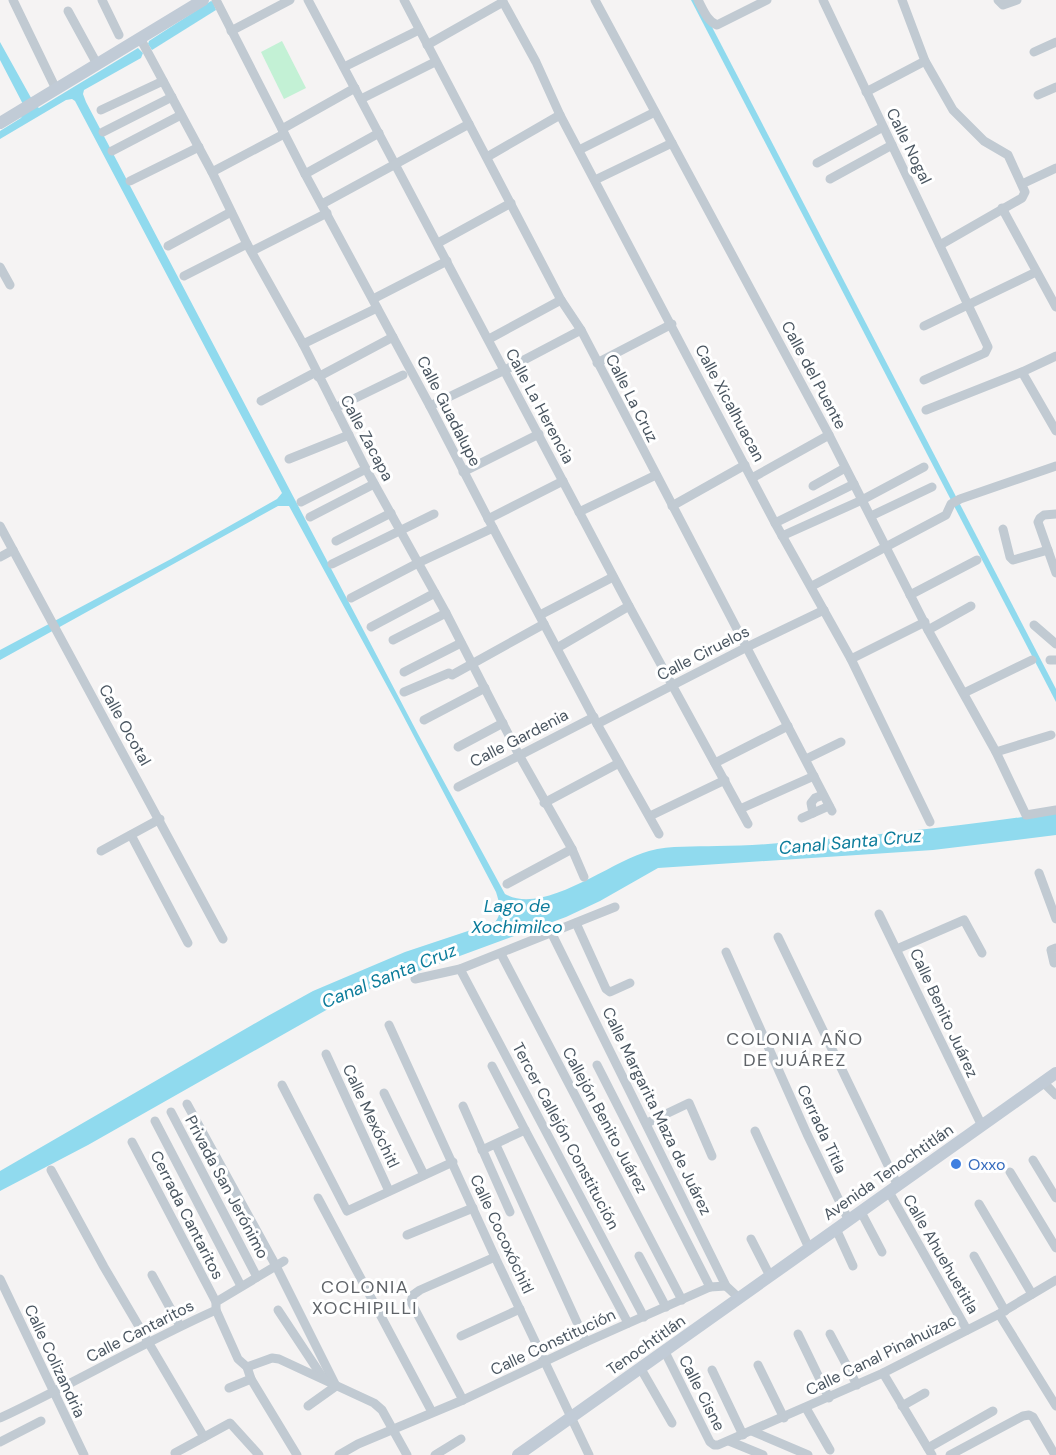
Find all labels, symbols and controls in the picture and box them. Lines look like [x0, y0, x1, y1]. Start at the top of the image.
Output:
street label: Calle Nogal [882, 105, 936, 187]
street label: Calle del Puente [777, 317, 851, 433]
street label: Calle Xicalhuacan [690, 341, 770, 465]
street label: Calle La Herencia [501, 345, 579, 467]
street label: Calle La Cruz [601, 350, 663, 446]
street label: Calle Guadalupe [412, 352, 486, 470]
street label: Calle Zacapa [336, 391, 398, 485]
street label: Calle Ciruelos [653, 621, 753, 685]
street label: Calle Ocotal [94, 681, 156, 769]
street label: Calle Gardenia [466, 704, 572, 772]
water label: Canal Santa Cruz [778, 824, 923, 860]
water label: Lago de Xochimilco [470, 894, 563, 939]
water label: Canal Santa Cruz [318, 938, 461, 1014]
street label: Calle Benito Juárez [905, 945, 983, 1081]
street label: Calle Margarita Maza de Juárez [597, 1004, 717, 1218]
district label: COLONIA AÑO DE JUÁREZ [726, 1027, 864, 1072]
street label: Tercer Callejón Constitución [508, 1039, 624, 1233]
street label: Callejón Benito Juárez [558, 1043, 652, 1197]
street label: Calle Mexóchitl [338, 1061, 404, 1171]
street label: Cerrada Titla [792, 1081, 852, 1177]
street label: Privada San Jerónimo [180, 1112, 274, 1262]
street label: Avenida Tenochtitlán [819, 1119, 957, 1225]
street label: Cerrada Cantaritos [145, 1147, 229, 1283]
place label: Oxxo [968, 1154, 1005, 1175]
marker: Oxxo [949, 1157, 963, 1171]
street label: Calle Cocoxóchitl [465, 1171, 539, 1297]
street label: Calle Ahuehuetitla [898, 1190, 984, 1318]
district label: COLONIA XOCHIPILLI [312, 1275, 418, 1320]
street label: Calle Cantaritos [83, 1295, 197, 1367]
street label: Calle Colizandria [20, 1301, 90, 1421]
street label: Calle Constitución [487, 1304, 619, 1380]
street label: Calle Canal Pinahuizac [802, 1309, 960, 1401]
street label: Tenochtitlán [603, 1310, 689, 1380]
street label: Calle Cisne [674, 1352, 730, 1434]

